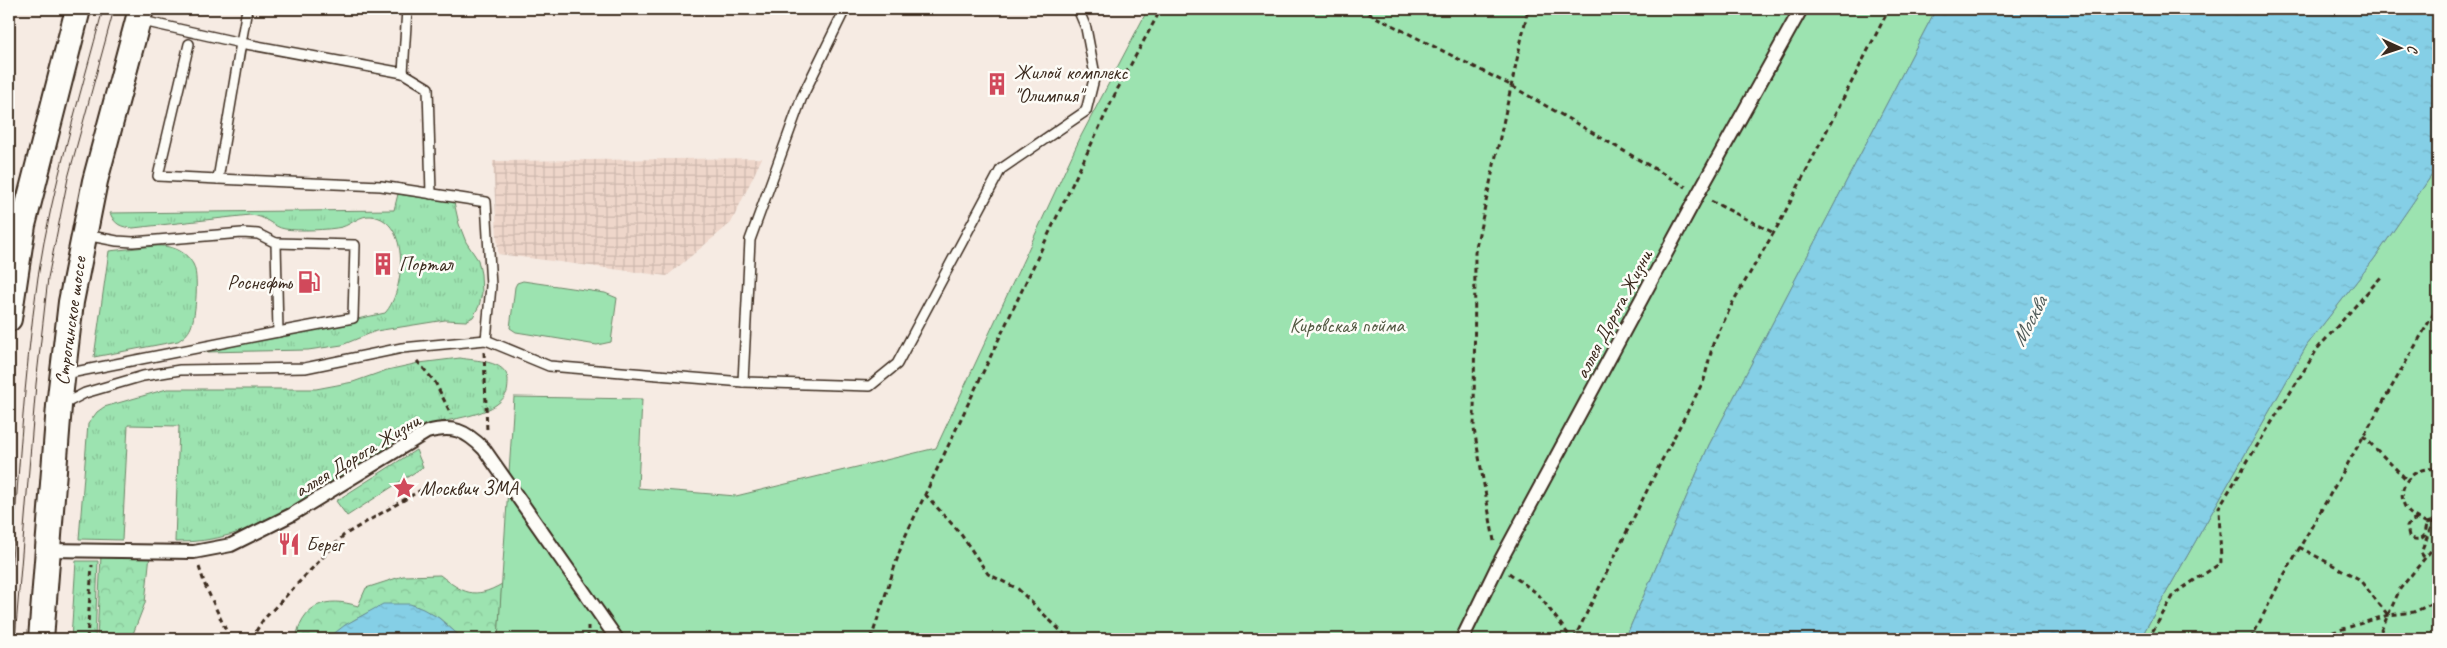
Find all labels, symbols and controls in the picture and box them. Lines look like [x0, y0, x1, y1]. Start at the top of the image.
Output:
north arrow [2374, 22, 2424, 72]
text: С [2404, 45, 2421, 55]
place label: Жилой комплекс "Олимпия" [1014, 60, 1128, 108]
building icon: Жилой комплекс "Олимпия" [984, 71, 1010, 97]
street label: аллея Дорога Жизни [1569, 244, 1658, 383]
building icon: Портал [370, 251, 396, 277]
place label: Портал [399, 252, 454, 277]
street label: Строгинское шоссе [49, 254, 92, 387]
fuel station icon: Роснефть [296, 269, 322, 295]
place label: Роснефть [227, 270, 294, 295]
water label: Москва [2005, 289, 2054, 350]
park label: Кировская пойма [1290, 313, 1406, 338]
street label: аллея Дорога Жизни [290, 407, 426, 503]
place icon: Москвич ЗМА [391, 475, 417, 501]
place label: Москвич ЗМА [420, 476, 519, 501]
restaurant icon: Берег [276, 531, 302, 557]
place label: Берег [306, 532, 346, 557]

